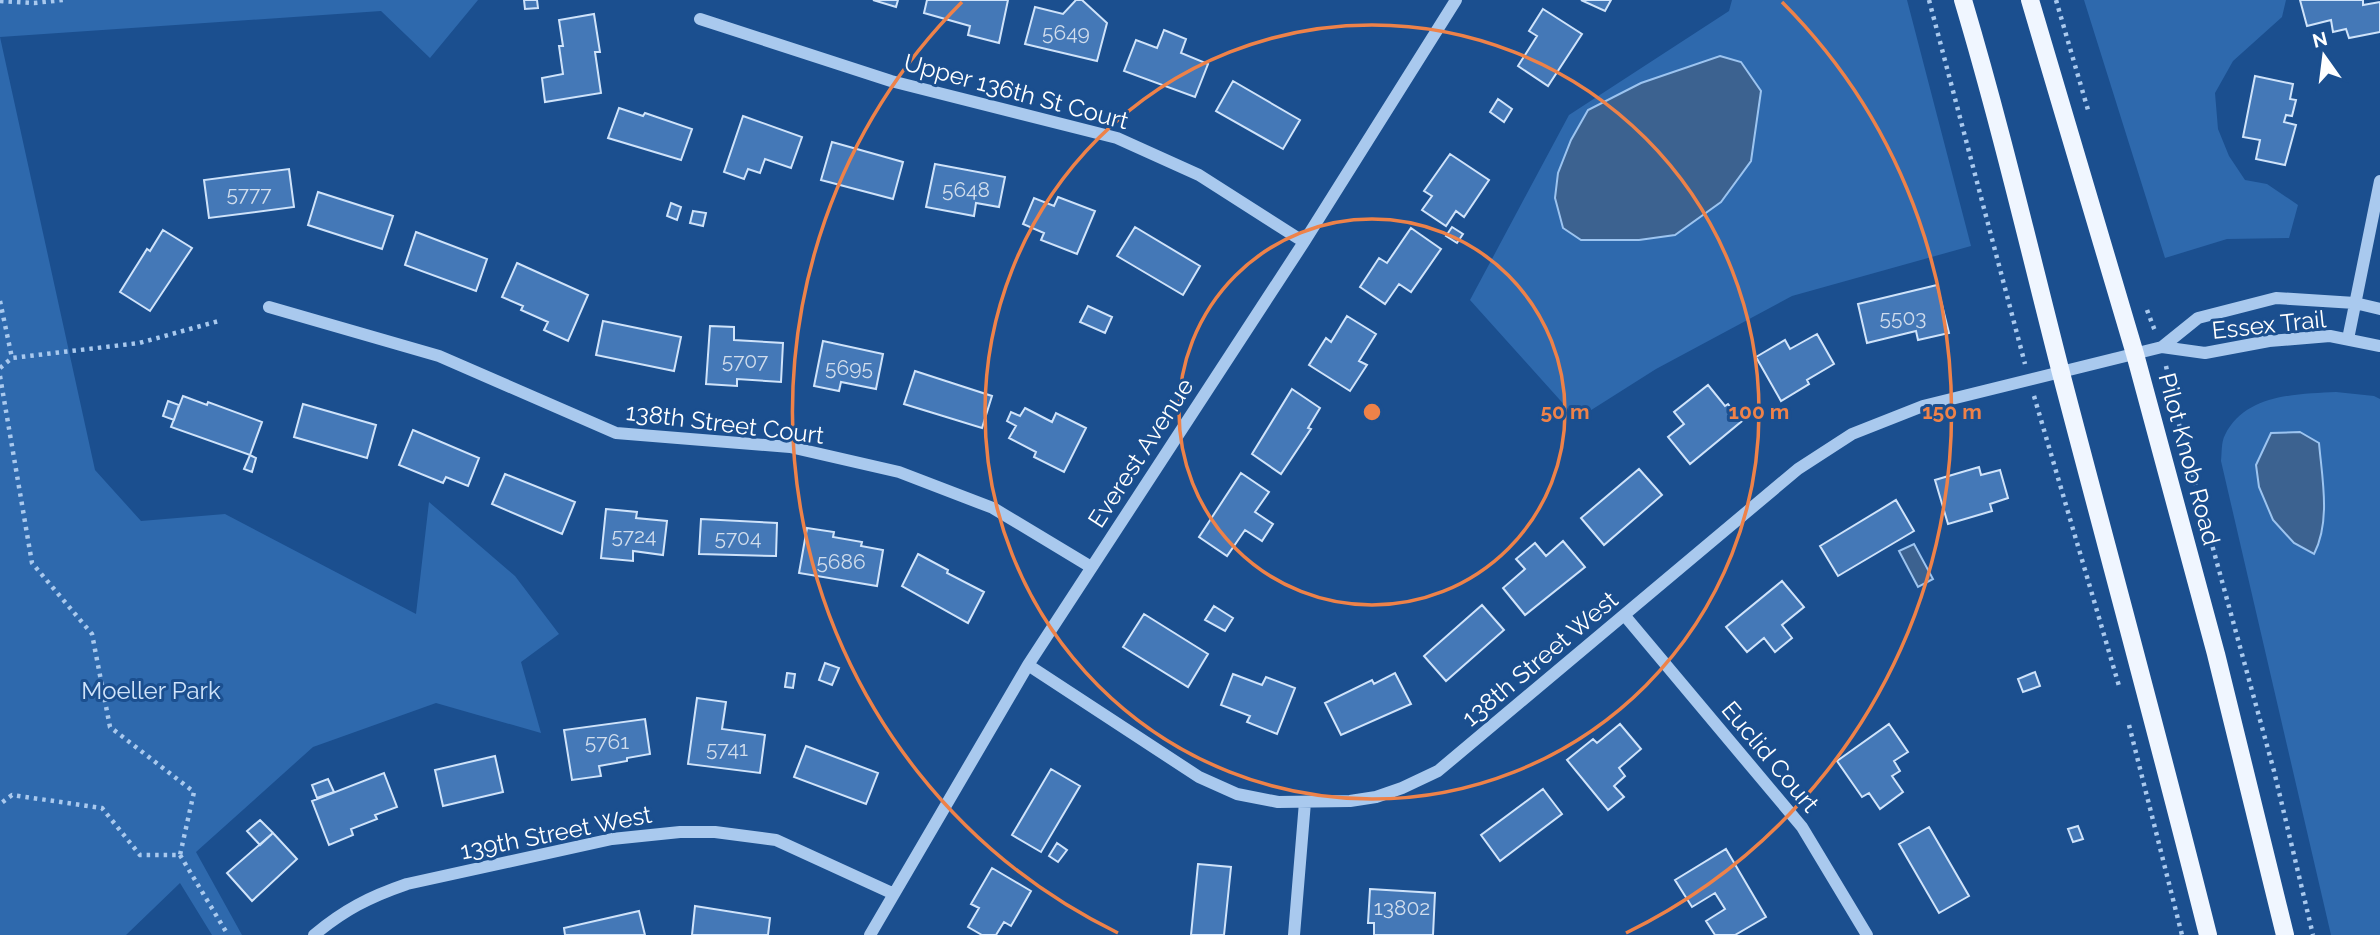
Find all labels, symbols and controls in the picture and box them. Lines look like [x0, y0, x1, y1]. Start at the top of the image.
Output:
house number: 5649 [1042, 20, 1090, 45]
north arrow [2289, 21, 2359, 91]
text: N [2310, 27, 2330, 52]
street label: Upper 136th St Court [901, 48, 1132, 135]
house number: 5648 [942, 177, 990, 202]
house number: 5777 [226, 181, 272, 206]
street label: Essex Trail [2210, 304, 2328, 345]
house number: 5503 [1880, 305, 1926, 330]
house number: 5707 [722, 348, 769, 373]
house number: 5695 [825, 355, 873, 380]
street label: Pilot Knob Road [2153, 370, 2226, 548]
street label: Everest Avenue [1082, 373, 1200, 533]
street label: 138th Street Court [624, 397, 826, 450]
text: 50 m [1540, 399, 1590, 424]
text: 100 m [1729, 399, 1789, 424]
text: 150 m [1922, 399, 1982, 424]
centre of rings [1360, 400, 1384, 424]
house number: 5724 [611, 523, 657, 548]
house number: 5704 [715, 525, 761, 550]
house number: 5686 [816, 549, 866, 574]
street label: 138th Street West [1456, 585, 1624, 732]
park label: Moeller Park [81, 676, 221, 705]
street label: Euclid Court [1716, 695, 1825, 818]
house number: 5761 [585, 729, 629, 754]
house number: 5741 [706, 736, 748, 761]
street label: 139th Street West [458, 800, 654, 865]
house number: 13802 [1374, 895, 1430, 920]

